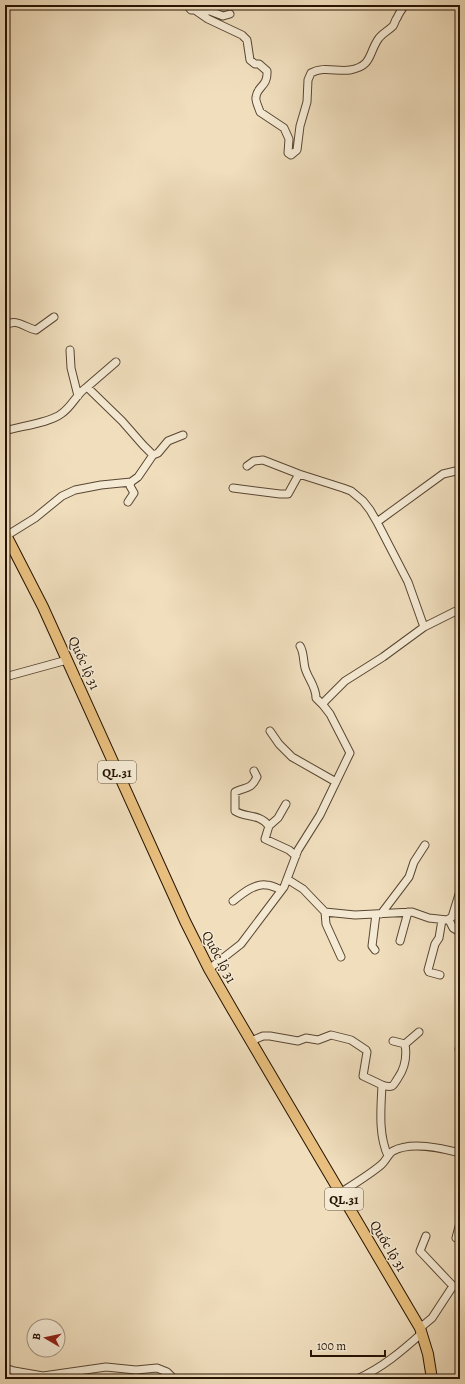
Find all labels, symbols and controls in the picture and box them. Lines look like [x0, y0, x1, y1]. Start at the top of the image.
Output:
street label: Quốc lộ 31 [64, 633, 104, 693]
road number: QL.31 [98, 761, 136, 783]
street label: Quốc lộ 31 [197, 927, 241, 987]
road number: QL.31 [325, 1188, 363, 1210]
street label: Quốc lộ 31 [365, 1217, 411, 1275]
north arrow [26, 1318, 66, 1358]
text: B [29, 1332, 45, 1341]
scale bar [311, 1332, 385, 1358]
text: 100 m [317, 1338, 346, 1354]

